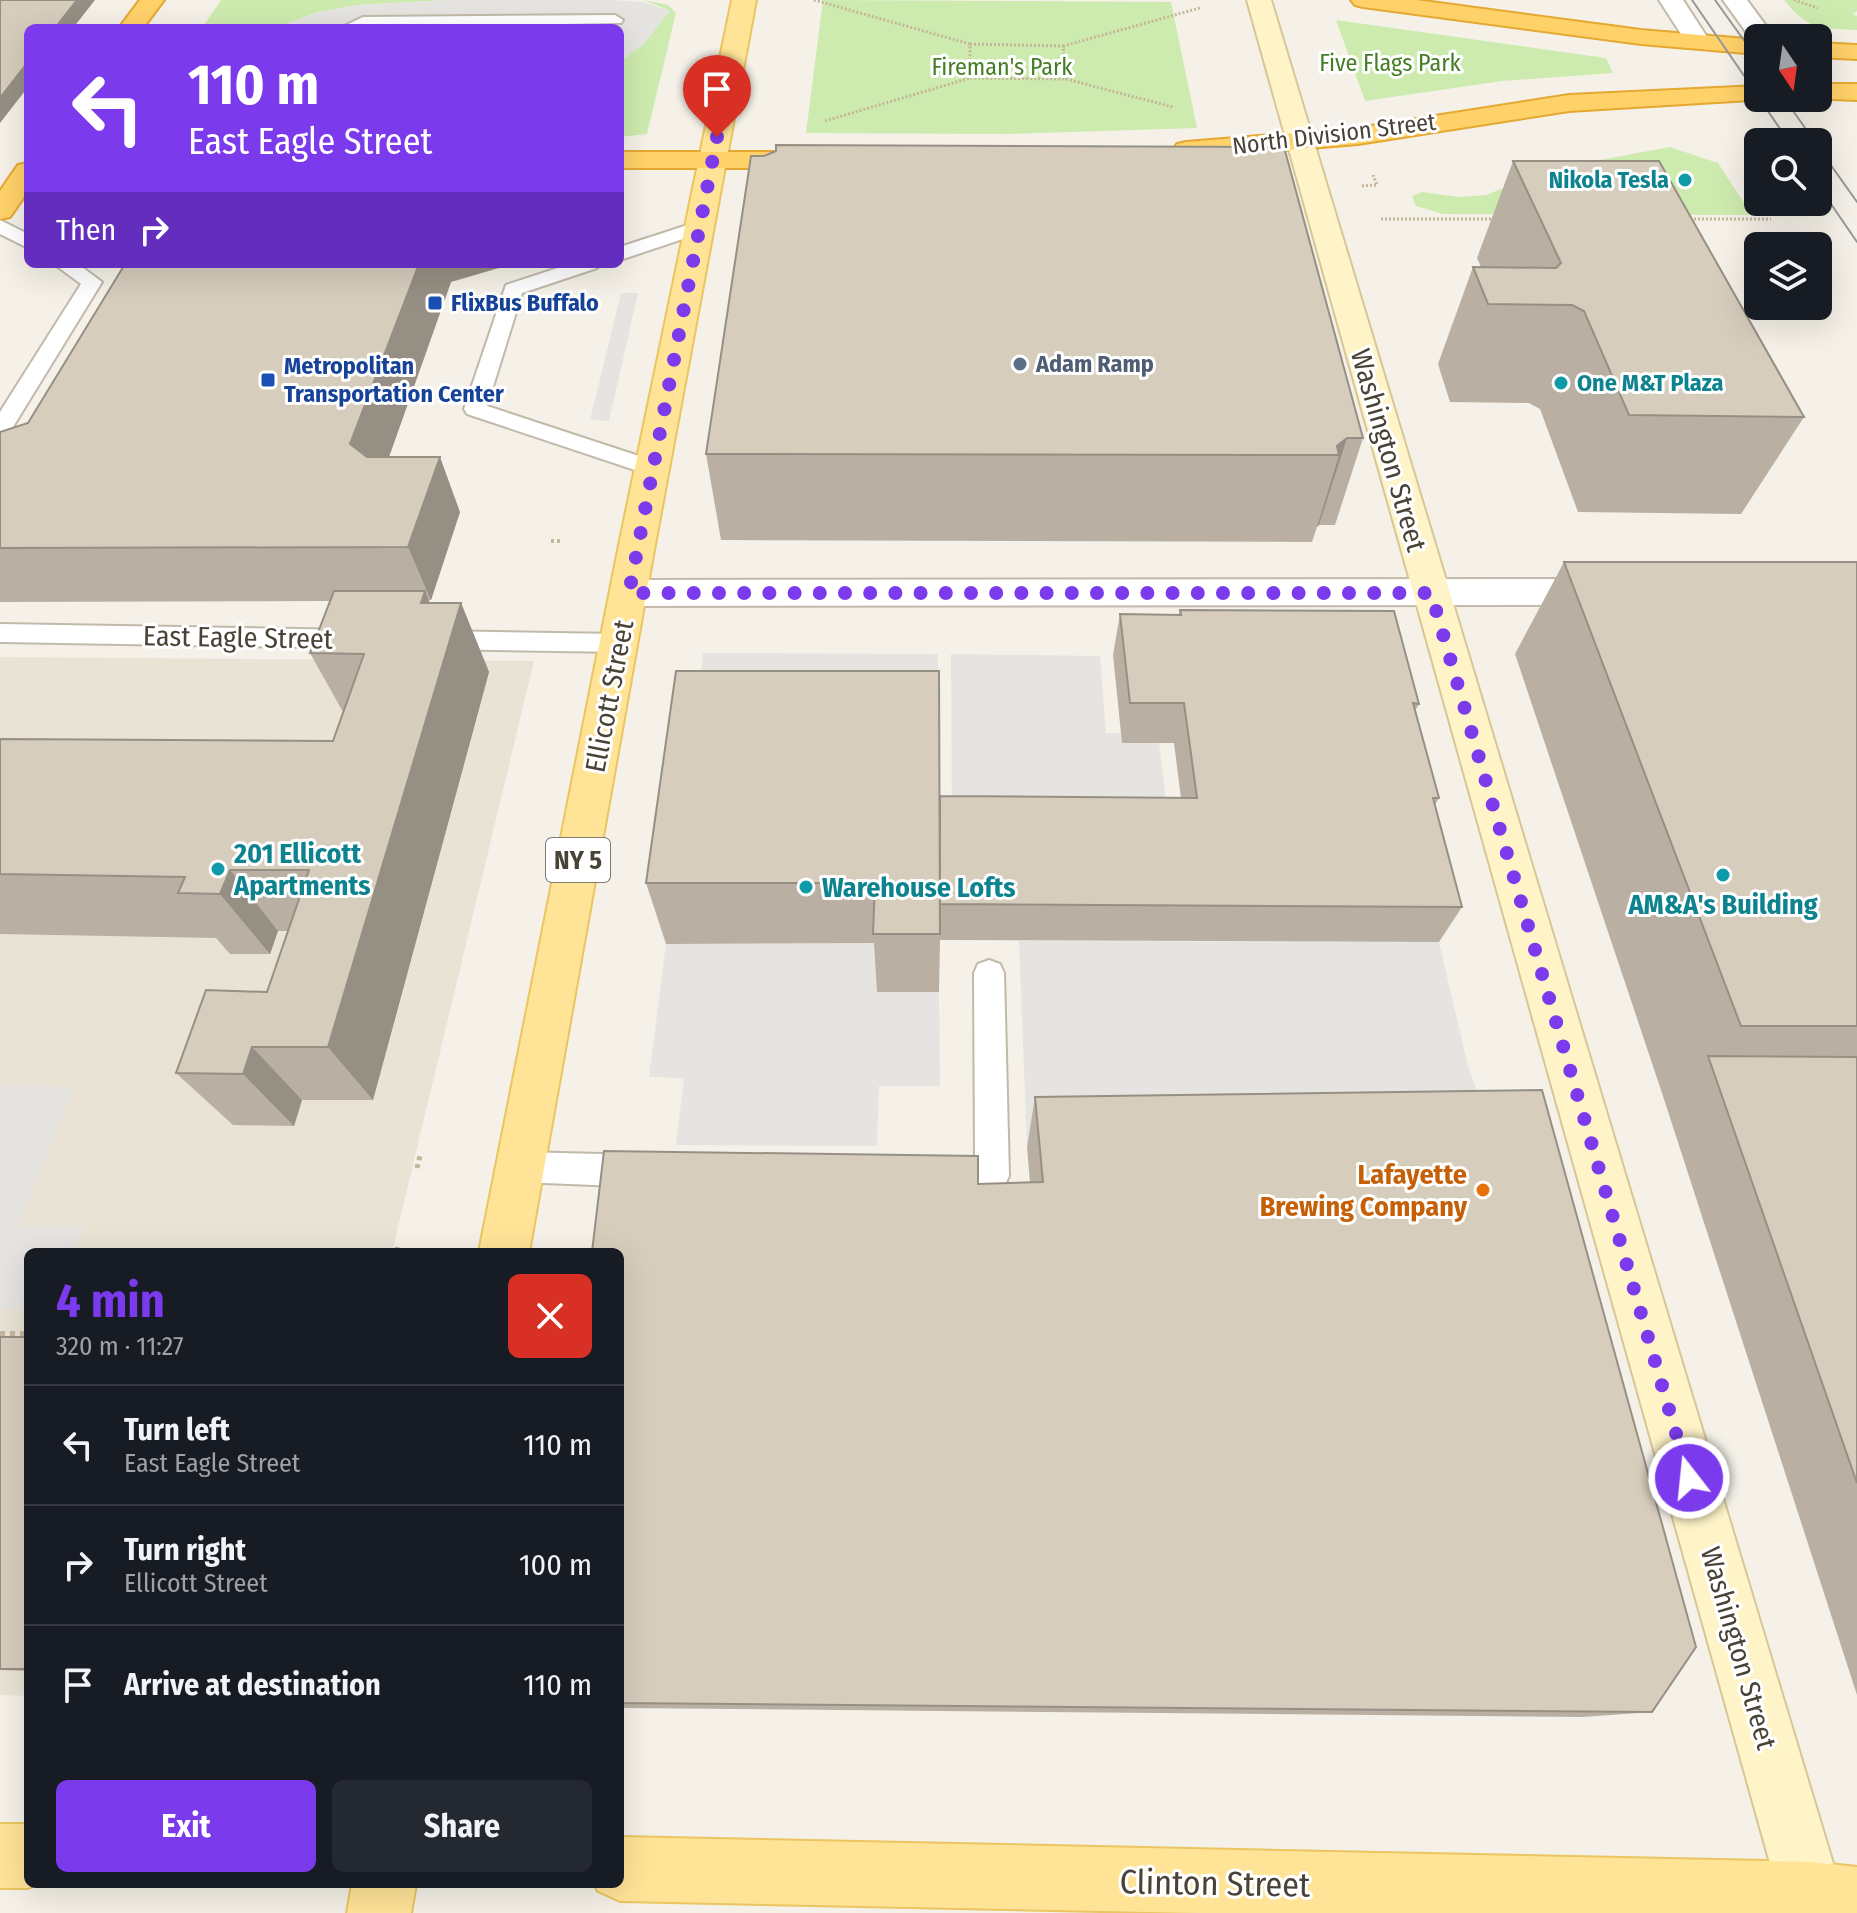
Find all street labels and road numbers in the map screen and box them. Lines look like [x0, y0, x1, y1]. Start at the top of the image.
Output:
street label: North Division Street [1231, 108, 1437, 160]
street label: Washington Street [1344, 345, 1433, 556]
street label: Ellicott Street [579, 616, 641, 775]
street label: East Eagle Street [143, 619, 334, 656]
road number: NY 5 [546, 838, 610, 882]
street label: Washington Street [1694, 1543, 1783, 1754]
street label: Clinton Street [1119, 1861, 1311, 1906]

